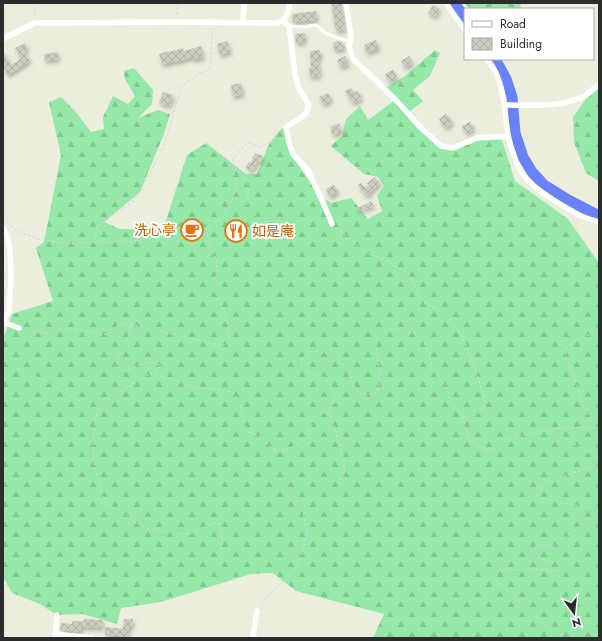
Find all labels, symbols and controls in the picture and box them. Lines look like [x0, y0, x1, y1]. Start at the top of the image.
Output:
legend [464, 8, 594, 60]
text: Road [500, 15, 526, 33]
text: Building [500, 35, 542, 53]
cafe icon: 洗心亭 [179, 217, 205, 243]
restaurant icon: 如是庵 [223, 218, 249, 244]
place label: 洗心亭 [134, 220, 176, 240]
place label: 如是庵 [252, 221, 294, 241]
north arrow [554, 593, 594, 633]
text: N [570, 614, 583, 632]

